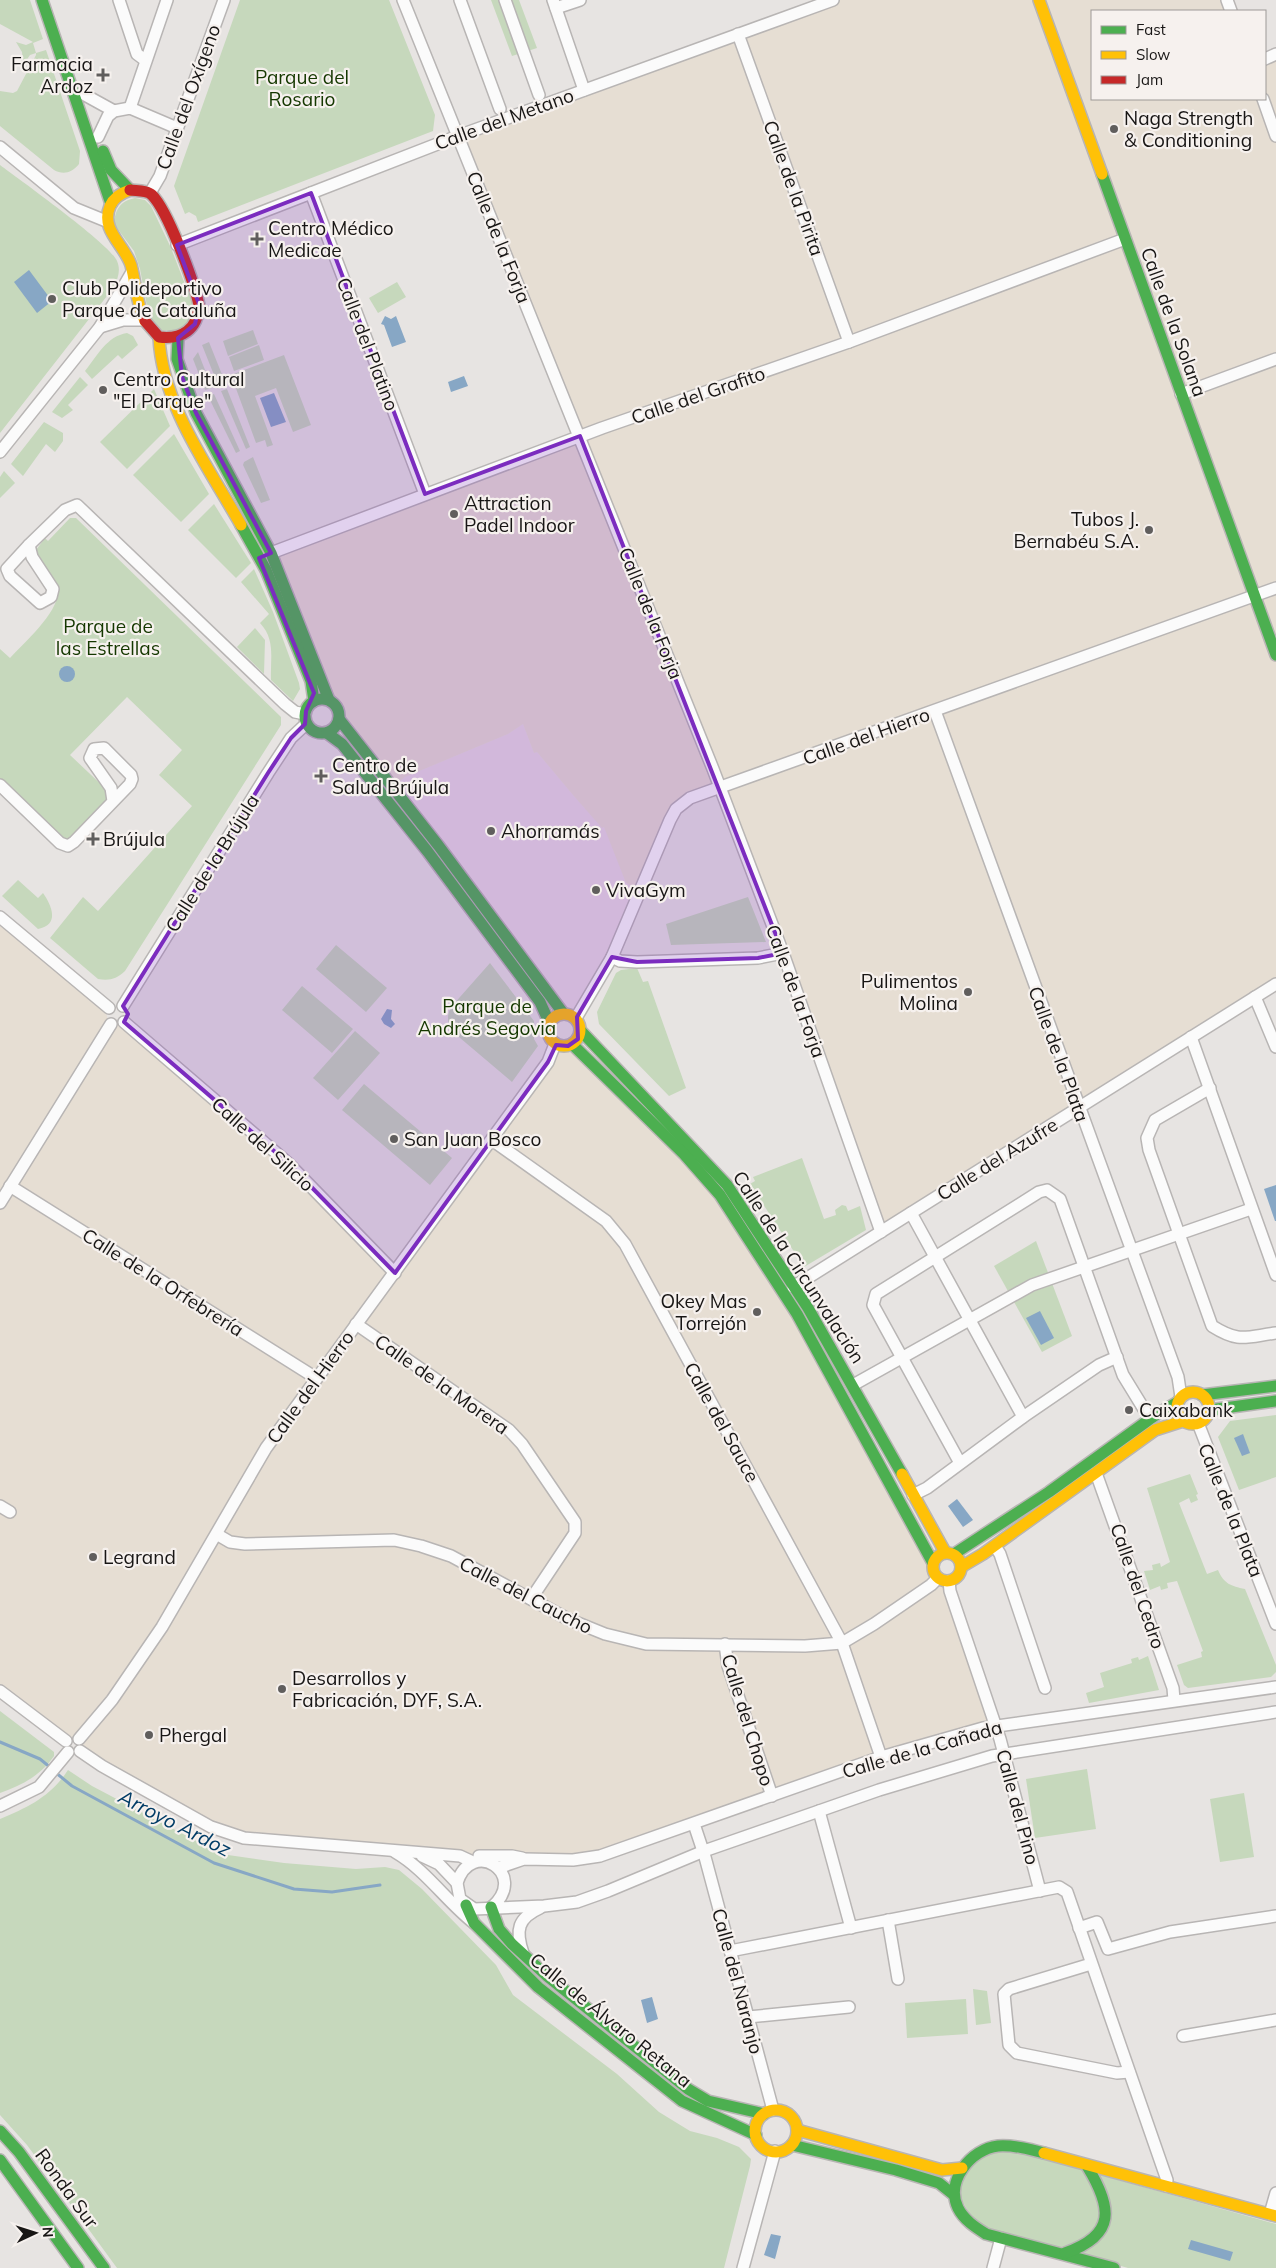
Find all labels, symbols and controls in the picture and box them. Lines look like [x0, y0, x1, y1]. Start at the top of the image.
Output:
legend [1091, 10, 1266, 100]
text: Fast [1136, 20, 1166, 39]
street label: Calle del Oxígeno [151, 21, 225, 173]
text: Slow [1136, 45, 1170, 64]
place label: Farmacia Ardoz [11, 52, 93, 98]
park label: Parque del Rosario [255, 65, 349, 111]
marker: Farmacia Ardoz [97, 69, 109, 81]
text: Jam [1136, 70, 1163, 89]
street label: Calle del Metano [431, 83, 577, 155]
place label: Naga Strength & Conditioning [1124, 106, 1253, 152]
street label: Calle de la Pirita [758, 117, 830, 259]
marker: Naga Strength & Conditioning [1108, 123, 1120, 135]
street label: Calle de la Forja [462, 168, 536, 306]
place label: Centro Médico Medicae [268, 216, 394, 262]
marker: Centro Médico Medicae [250, 232, 264, 246]
street label: Calle de la Solana [1136, 244, 1212, 400]
street label: Calle del Platino [332, 274, 404, 414]
place label: Club Polideportivo Parque de Cataluña [62, 276, 237, 322]
marker: Club Polideportivo Parque de Cataluña [46, 293, 58, 305]
street label: Calle del Grafito [628, 361, 768, 429]
place label: Centro Cultural "El Parque" [113, 367, 245, 413]
marker: Centro Cultural "El Parque" [97, 384, 109, 396]
place label: Attraction Padel Indoor [464, 491, 575, 537]
place label: Tubos J. Bernabéu S.A. [1014, 507, 1139, 553]
marker: Attraction Padel Indoor [448, 508, 460, 520]
marker: Tubos J. Bernabéu S.A. [1143, 524, 1155, 536]
street label: Calle de la Forja [614, 544, 688, 682]
park label: Parque de las Estrellas [56, 614, 160, 660]
street label: Calle del Hierro [799, 702, 933, 770]
place label: Centro de Salud Brújula [332, 753, 449, 799]
marker: Centro de Salud Brújula [314, 769, 328, 783]
street label: Calle de la Brújula [160, 790, 264, 936]
place label: Ahorramás [501, 819, 600, 843]
marker: Ahorramás [485, 825, 497, 837]
place label: Brújula [103, 827, 165, 851]
marker: Brújula [87, 833, 99, 845]
place label: VivaGym [606, 878, 686, 902]
marker: VivaGym [590, 884, 602, 896]
street label: Calle de la Forja [761, 921, 831, 1061]
place label: Pulimentos Molina [861, 969, 958, 1015]
street label: Calle de la Plata [1023, 983, 1095, 1125]
marker: Pulimentos Molina [962, 986, 974, 998]
park label: Parque de Andrés Segovia [418, 994, 556, 1040]
street label: Calle del Silicio [207, 1092, 319, 1196]
street label: Calle del Azufre [932, 1112, 1062, 1206]
place label: San Juan Bosco [404, 1127, 541, 1151]
marker: San Juan Bosco [388, 1133, 400, 1145]
street label: Calle de la Circunvalación [728, 1166, 870, 1368]
street label: Calle de la Orfebrería [78, 1223, 248, 1341]
place label: Okey Mas Torrejón [660, 1289, 747, 1335]
marker: Okey Mas Torrejón [751, 1306, 763, 1318]
street label: Calle del Hierro [261, 1326, 359, 1448]
street label: Calle de la Morera [370, 1329, 514, 1439]
street label: Calle del Sauce [679, 1358, 765, 1486]
place label: Caixabank [1139, 1398, 1233, 1422]
marker: Caixabank [1123, 1404, 1135, 1416]
street label: Calle de la Plata [1193, 1440, 1269, 1580]
street label: Calle del Cedro [1105, 1520, 1171, 1652]
place label: Legrand [103, 1545, 176, 1569]
marker: Legrand [87, 1551, 99, 1563]
street label: Calle del Caucho [455, 1551, 597, 1639]
street label: Calle del Chopo [717, 1651, 779, 1789]
place label: Desarrollos y Fabricación, DYF, S.A. [292, 1666, 482, 1712]
marker: Desarrollos y Fabricación, DYF, S.A. [276, 1683, 288, 1695]
street label: Calle de la Cañada [839, 1715, 1005, 1783]
place label: Phergal [159, 1723, 227, 1747]
marker: Phergal [143, 1729, 155, 1741]
street label: Calle del Pino [991, 1747, 1045, 1867]
water label: Arroyo Ardoz [114, 1783, 236, 1862]
street label: Calle del Naranjo [707, 1905, 769, 2057]
street label: Calle de Álvaro Retana [525, 1947, 697, 2093]
street label: Ronda Sur [30, 2144, 104, 2232]
north arrow [10, 2208, 60, 2258]
text: N [39, 2226, 57, 2238]

